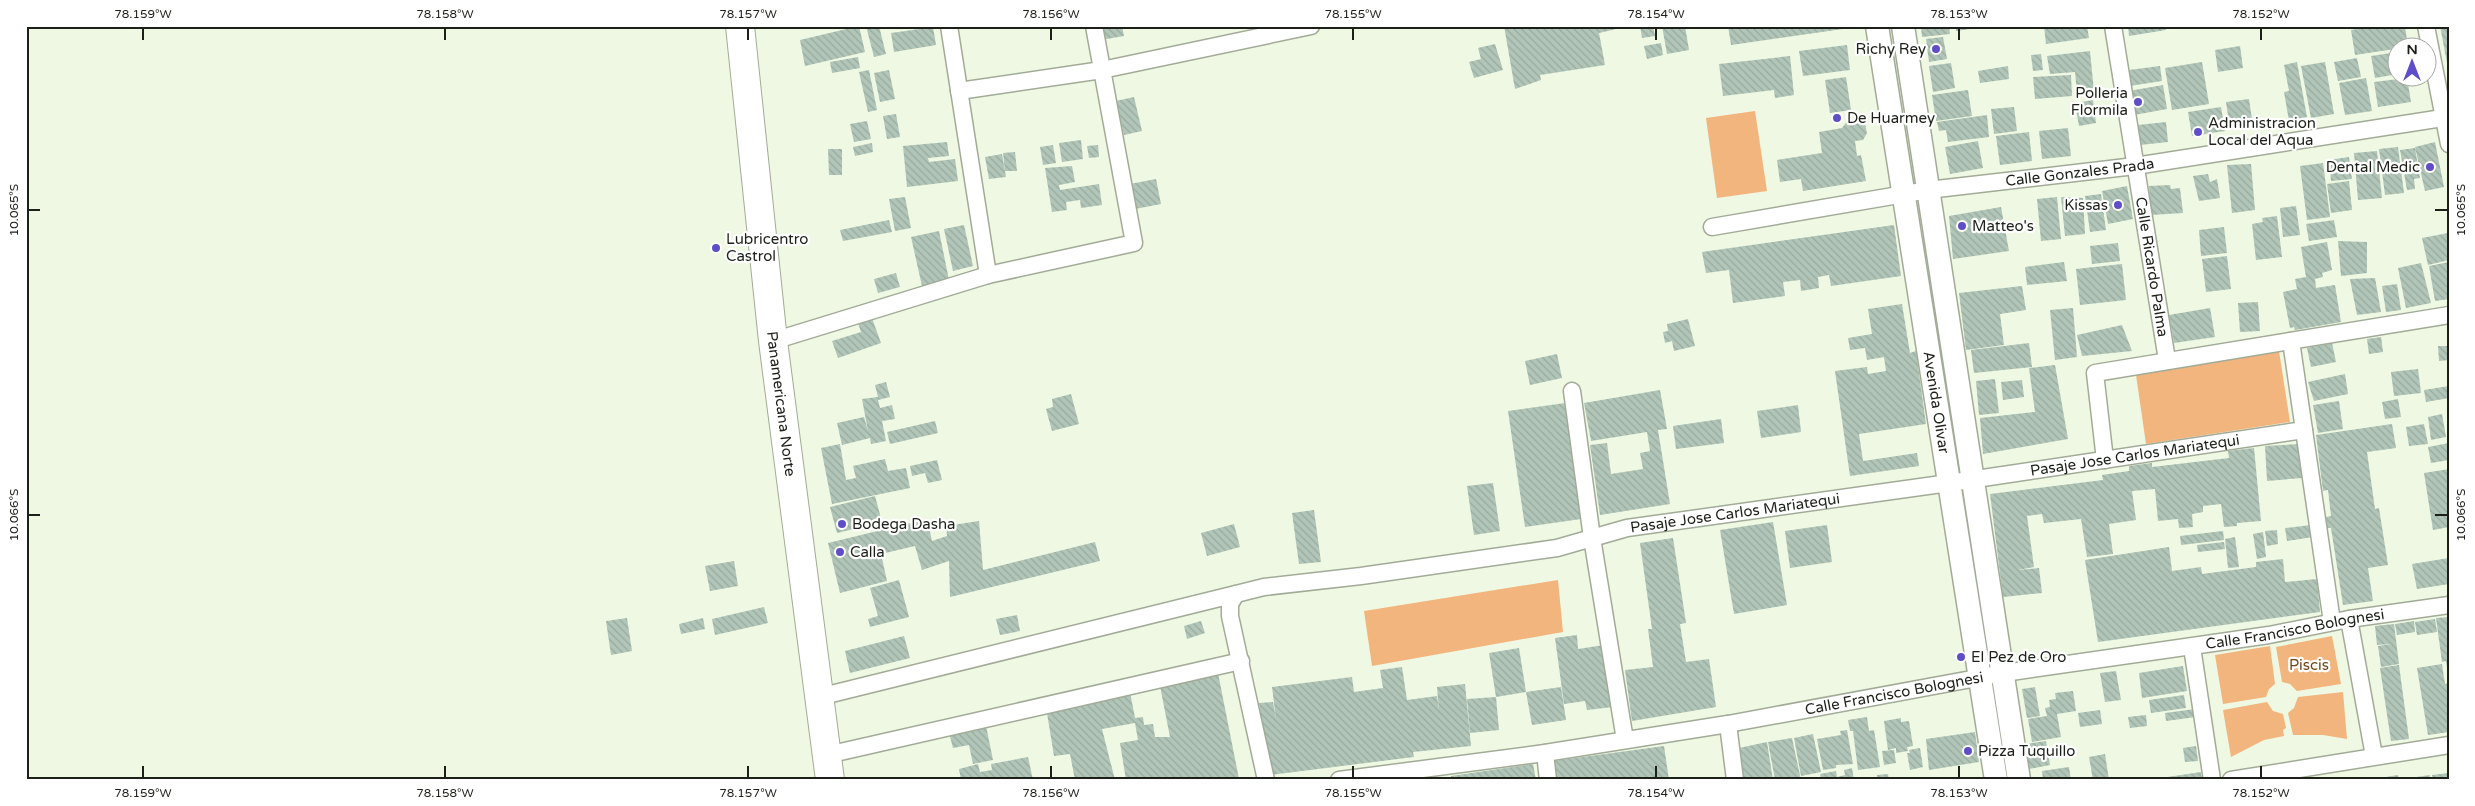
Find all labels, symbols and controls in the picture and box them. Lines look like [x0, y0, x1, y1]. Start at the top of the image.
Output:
text: 78.159°W [114, 7, 172, 21]
text: 78.158°W [416, 7, 474, 21]
text: 78.157°W [719, 7, 777, 21]
text: 78.156°W [1022, 7, 1080, 21]
text: 78.155°W [1324, 7, 1382, 21]
text: 78.154°W [1627, 7, 1685, 21]
text: 78.153°W [1930, 7, 1988, 21]
text: 78.152°W [2232, 7, 2290, 21]
north arrow [2388, 38, 2438, 88]
place label: Richy Rey [1855, 40, 1926, 58]
text: N [2406, 41, 2418, 58]
marker: Richy Rey [1930, 43, 1942, 55]
place label: Polleria Flormila [2071, 84, 2128, 119]
marker: Polleria Flormila [2132, 96, 2144, 108]
place label: De Huarmey [1847, 109, 1935, 127]
marker: De Huarmey [1831, 112, 1843, 124]
place label: Administracion Local del Aqua [2208, 114, 2316, 149]
marker: Administracion Local del Aqua [2192, 126, 2204, 138]
street label: Calle Gonzales Prada [2004, 154, 2155, 190]
place label: Dental Medic [2326, 158, 2420, 176]
marker: Dental Medic [2424, 161, 2436, 173]
text: 10.065°S [7, 184, 21, 236]
text: 10.065°S [2454, 184, 2468, 236]
street label: Calle Ricardo Palma [2132, 195, 2172, 338]
place label: Kissas [2064, 196, 2108, 214]
marker: Kissas [2112, 199, 2124, 211]
place label: Matteo's [1972, 217, 2034, 235]
marker: Matteo's [1956, 220, 1968, 232]
place label: Lubricentro Castrol [726, 230, 808, 265]
marker: Lubricentro Castrol [710, 242, 722, 254]
street label: Panamericana Norte [763, 330, 799, 477]
street label: Avenida Olivar [1919, 350, 1953, 455]
street label: Pasaje Jose Carlos Mariatequi [2029, 431, 2241, 480]
text: 10.066°S [7, 489, 21, 541]
street label: Pasaje Jose Carlos Mariatequi [1629, 489, 1841, 536]
text: 10.066°S [2454, 489, 2468, 541]
place label: Bodega Dasha [852, 515, 956, 533]
marker: Bodega Dasha [836, 518, 848, 530]
place label: Calla [850, 543, 885, 561]
marker: Calla [834, 546, 846, 558]
street label: Calle Francisco Bolognesi [2204, 605, 2385, 653]
place label: El Pez de Oro [1971, 648, 2066, 666]
marker: El Pez de Oro [1955, 651, 1967, 663]
park label: Piscis [2289, 656, 2329, 674]
street label: Calle Francisco Bolognesi [1803, 668, 1985, 719]
place label: Pizza Tuquillo [1978, 742, 2075, 760]
marker: Pizza Tuquillo [1962, 745, 1974, 757]
text: 78.159°W [114, 786, 172, 800]
text: 78.158°W [416, 786, 474, 800]
text: 78.157°W [719, 786, 777, 800]
text: 78.156°W [1022, 786, 1080, 800]
text: 78.155°W [1324, 786, 1382, 800]
text: 78.154°W [1627, 786, 1685, 800]
text: 78.153°W [1930, 786, 1988, 800]
text: 78.152°W [2232, 786, 2290, 800]

